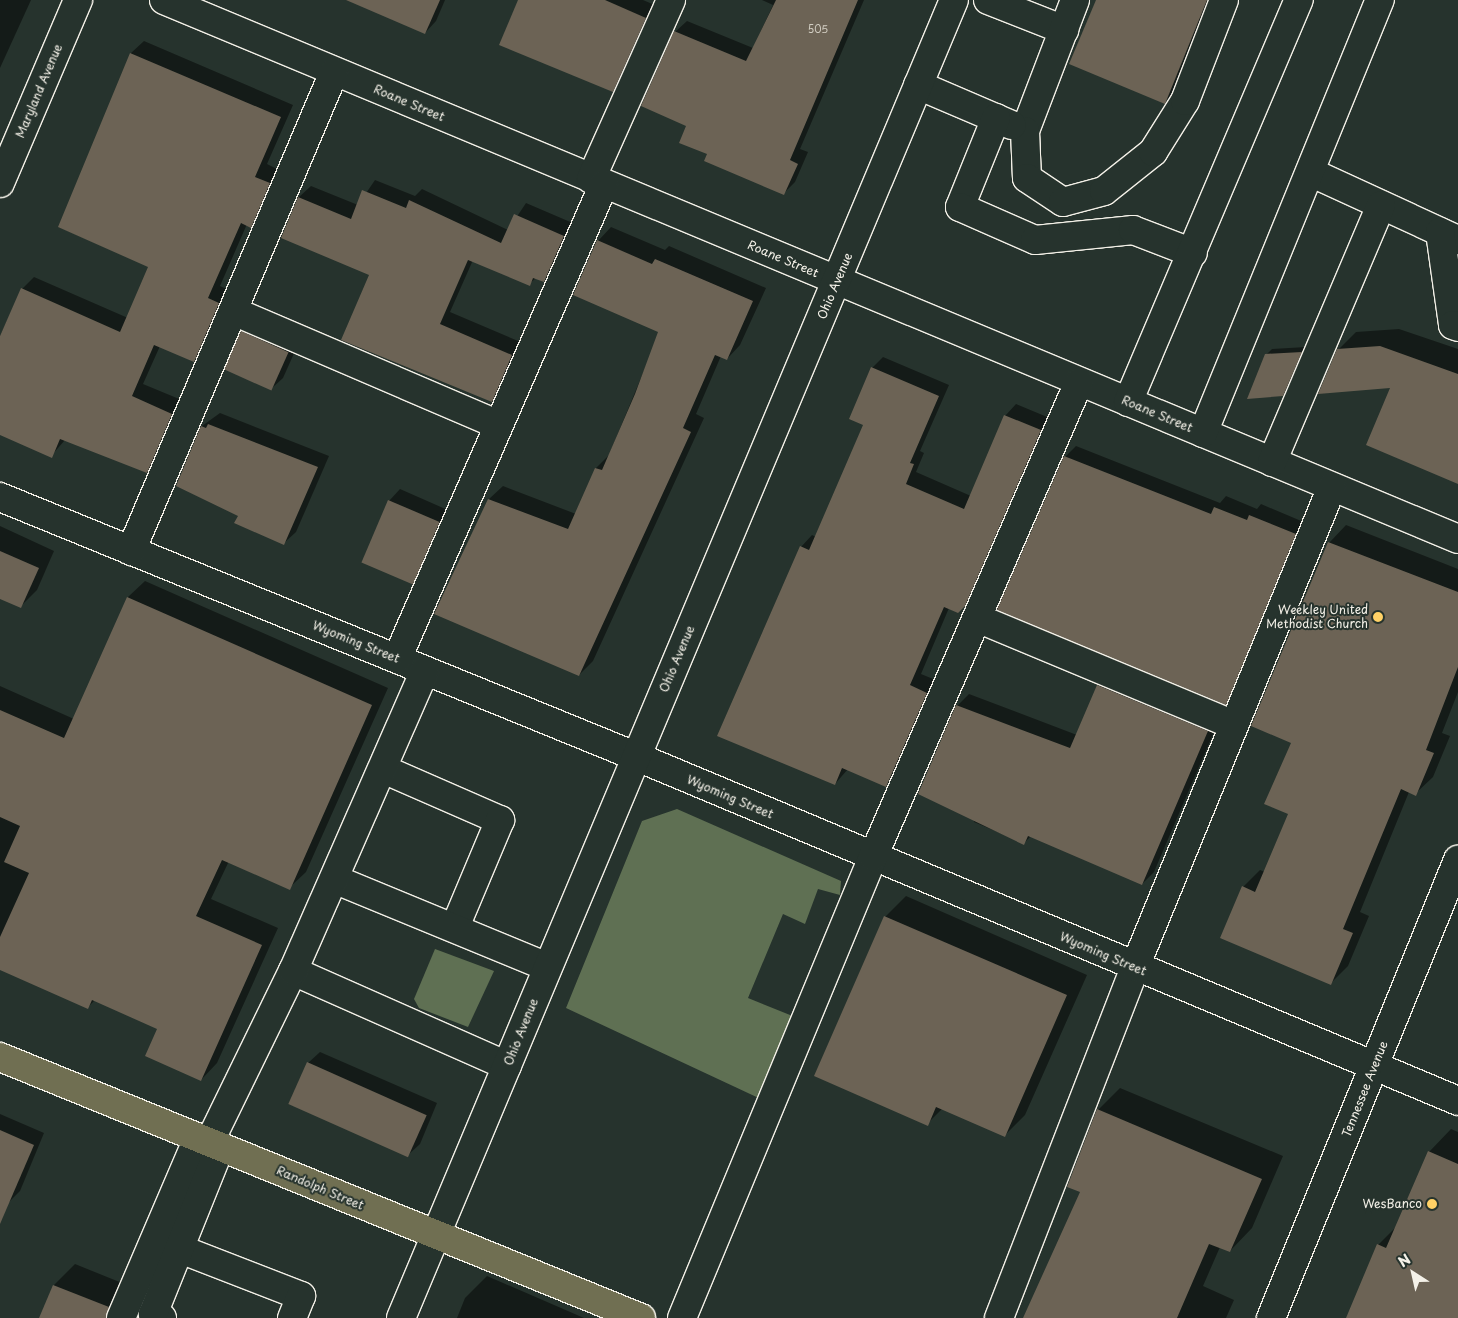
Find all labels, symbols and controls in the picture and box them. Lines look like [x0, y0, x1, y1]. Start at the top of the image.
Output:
house number: 505 [808, 23, 828, 35]
street label: Maryland Avenue [13, 42, 65, 140]
street label: Roane Street [371, 82, 447, 124]
street label: Roane Street [745, 238, 821, 280]
street label: Ohio Avenue [814, 250, 856, 322]
street label: Roane Street [1119, 393, 1195, 435]
place label: Weekley United Methodist Church [1266, 603, 1368, 631]
marker: Weekley United Methodist Church [1372, 611, 1384, 623]
street label: Wyoming Street [310, 618, 402, 666]
street label: Ohio Avenue [656, 623, 698, 695]
street label: Wyoming Street [684, 772, 776, 822]
street label: Wyoming Street [1057, 929, 1149, 979]
street label: Ohio Avenue [501, 996, 541, 1068]
street label: Tennessee Avenue [1339, 1039, 1391, 1139]
street label: Randolph Street [274, 1163, 366, 1213]
place label: WesBanco [1363, 1197, 1422, 1211]
marker: WesBanco [1426, 1198, 1438, 1210]
north arrow [1388, 1248, 1438, 1298]
text: N [1394, 1249, 1415, 1272]

